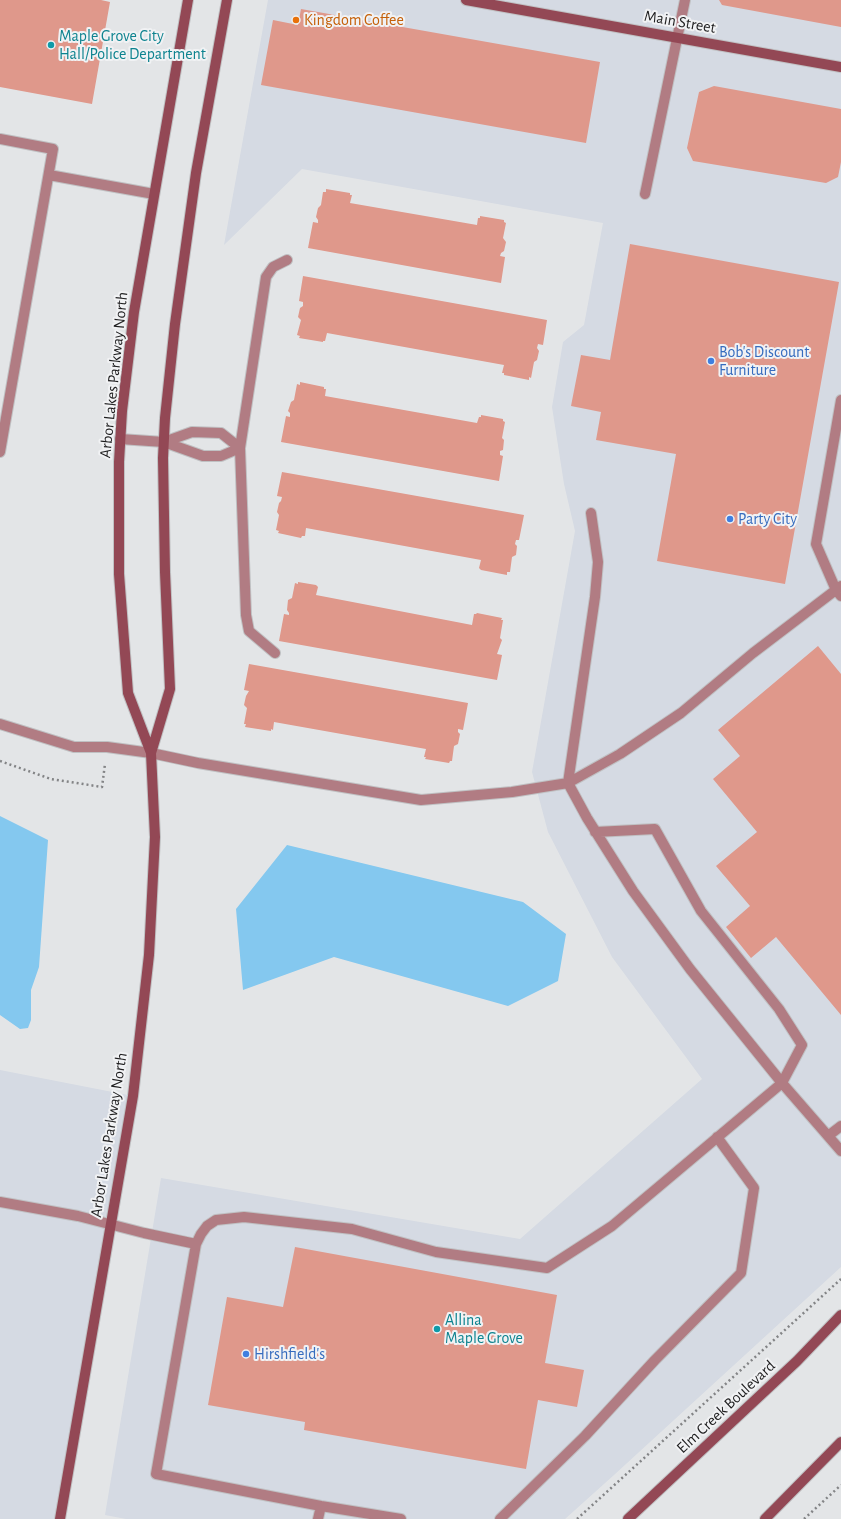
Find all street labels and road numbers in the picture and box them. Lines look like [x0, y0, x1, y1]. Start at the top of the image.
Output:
street label: Main Street [643, 6, 717, 38]
street label: Arbor Lakes Parkway North [96, 291, 132, 459]
street label: Arbor Lakes Parkway North [86, 1051, 132, 1219]
street label: Elm Creek Boulevard [673, 1356, 779, 1458]

